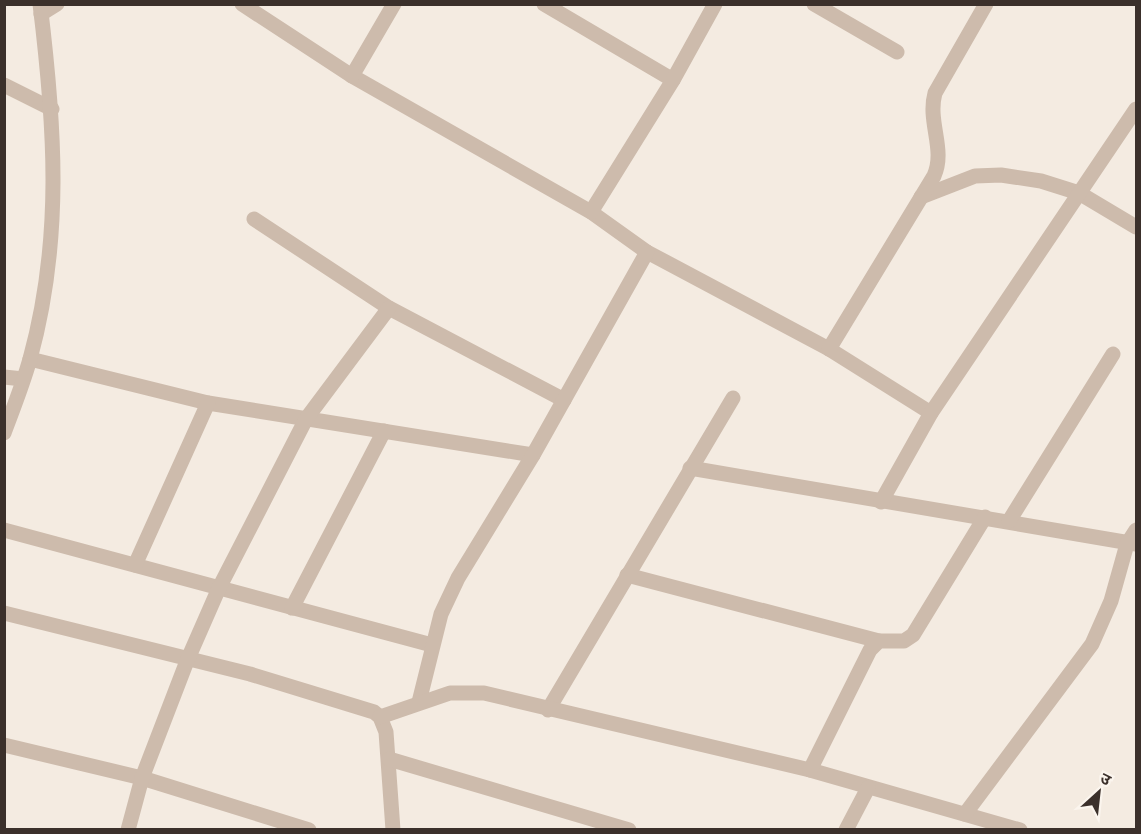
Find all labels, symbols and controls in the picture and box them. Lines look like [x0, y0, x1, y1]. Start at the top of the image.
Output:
north arrow [1069, 762, 1129, 822]
text: उ [1098, 769, 1114, 789]

